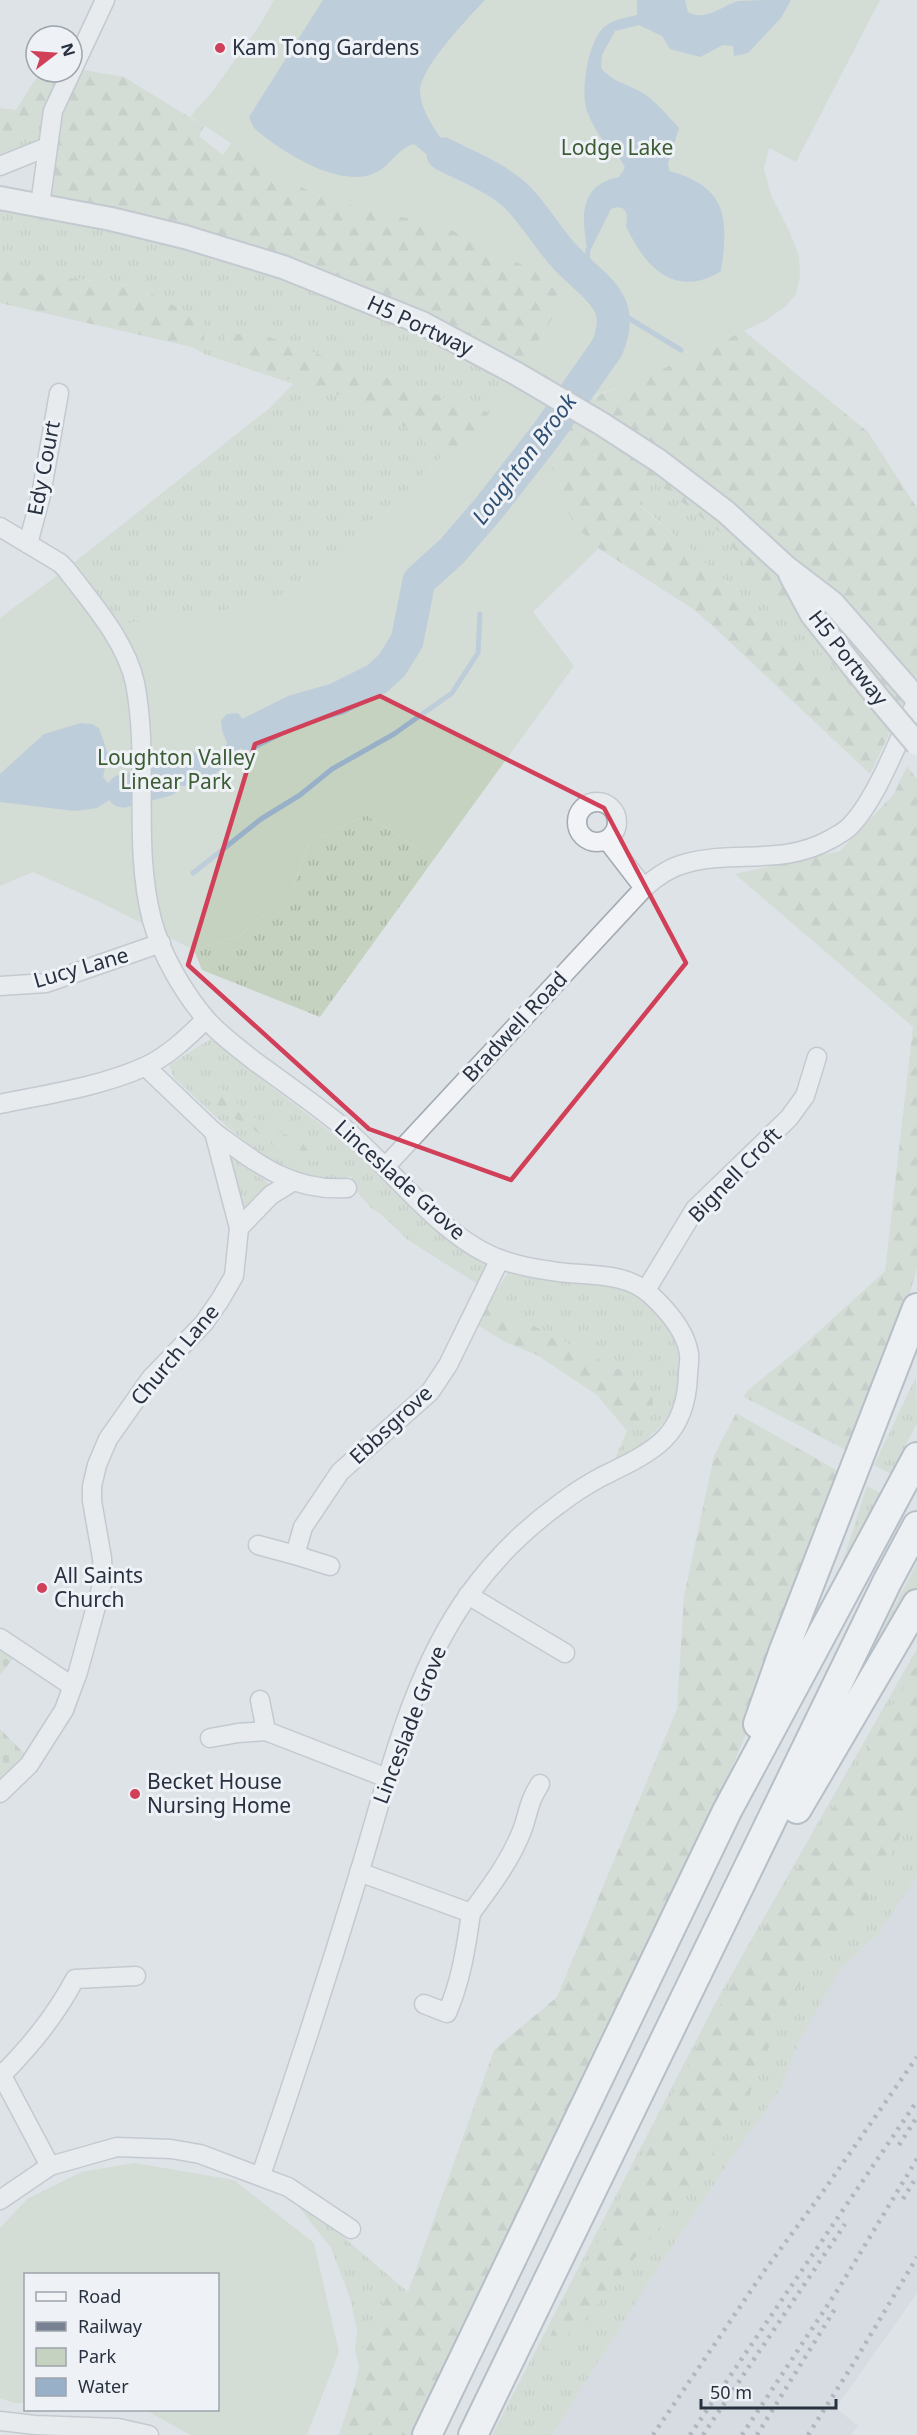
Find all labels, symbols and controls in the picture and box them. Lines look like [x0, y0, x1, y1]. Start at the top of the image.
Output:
north arrow [24, 24, 84, 84]
place label: Kam Tong Gardens [232, 33, 419, 61]
text: N [56, 40, 81, 59]
marker: Kam Tong Gardens [213, 41, 227, 55]
park label: Lodge Lake [561, 133, 673, 161]
street label: H5 Portway [363, 288, 478, 362]
water label: Loughton Brook [464, 386, 583, 530]
street label: Edy Court [20, 418, 66, 518]
street label: H5 Portway [803, 604, 895, 711]
park label: Loughton Valley Linear Park [97, 743, 255, 795]
street label: Lucy Lane [30, 940, 132, 994]
street label: Bradwell Road [456, 965, 573, 1088]
street label: Linceslade Grove [329, 1113, 472, 1246]
street label: Bignell Croft [682, 1120, 787, 1228]
street label: Church Lane [124, 1298, 225, 1411]
street label: Ebbsgrove [343, 1379, 438, 1470]
place label: All Saints Church [54, 1561, 143, 1613]
marker: All Saints Church [35, 1581, 49, 1595]
street label: Linceslade Grove [366, 1642, 452, 1808]
place label: Becket House Nursing Home [147, 1767, 291, 1819]
marker: Becket House Nursing Home [128, 1787, 142, 1801]
legend [24, 2273, 219, 2411]
text: Road [78, 2284, 121, 2308]
text: Railway [78, 2314, 143, 2338]
text: Park [78, 2344, 116, 2368]
scale bar [701, 2372, 836, 2410]
text: Water [78, 2374, 129, 2398]
text: 50 m [710, 2380, 752, 2404]

